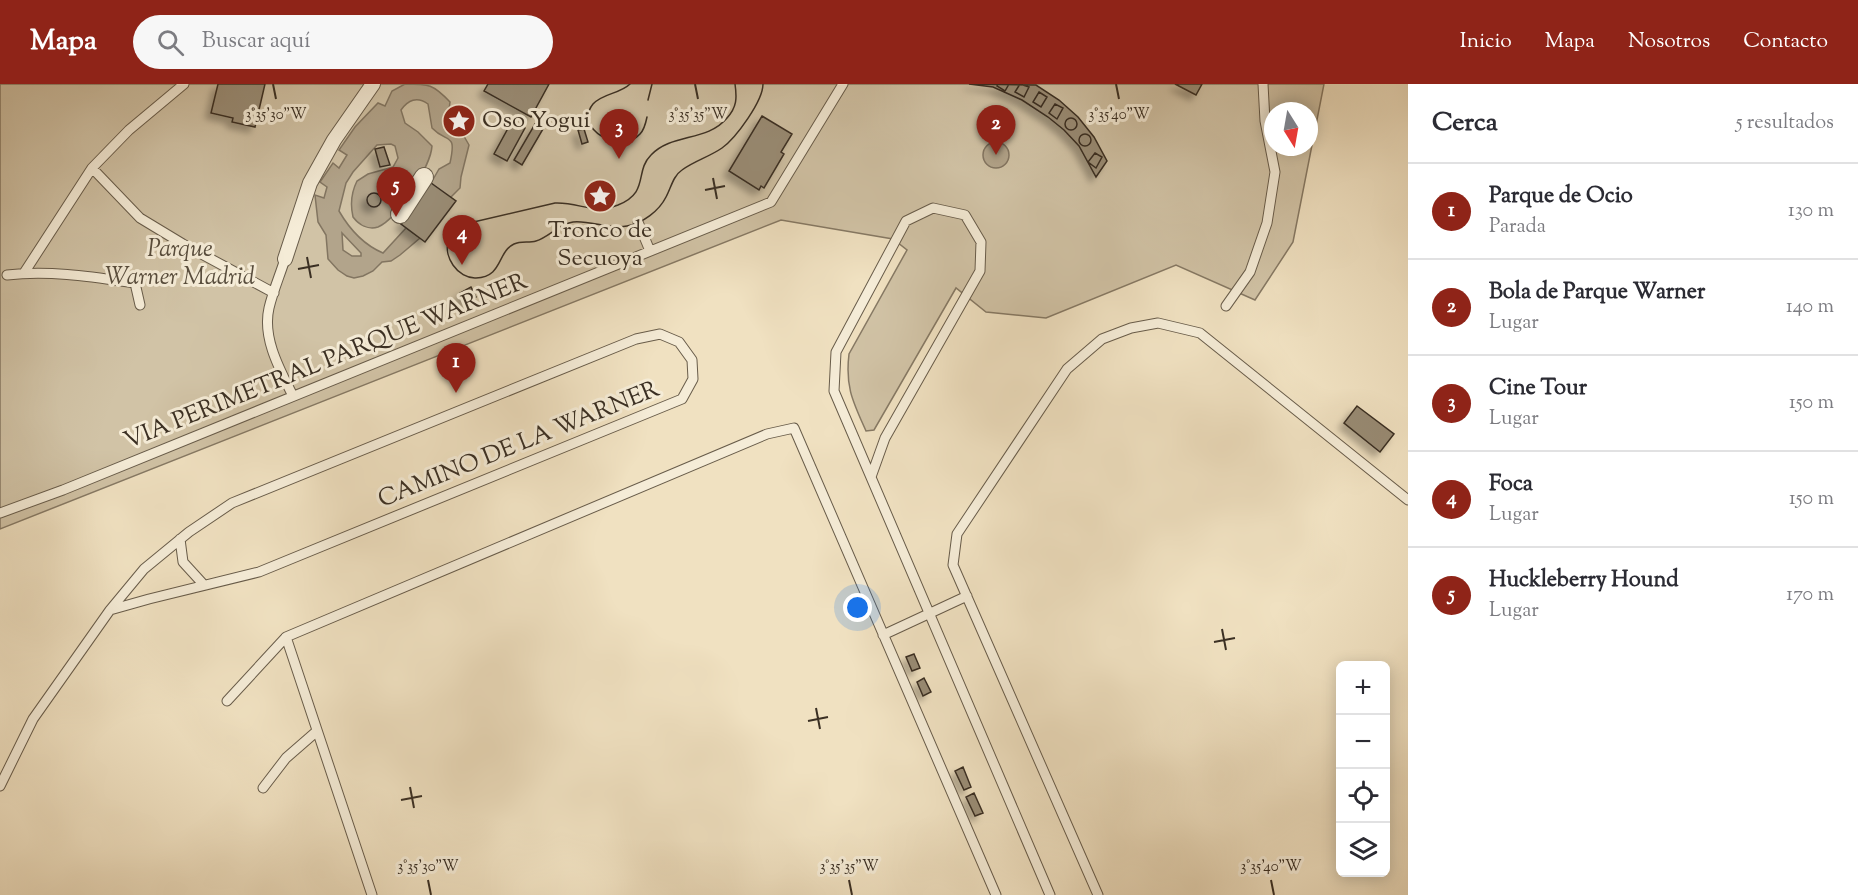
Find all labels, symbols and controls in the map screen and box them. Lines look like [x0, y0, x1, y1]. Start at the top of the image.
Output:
search box [133, 15, 553, 69]
text: Mapa [30, 22, 97, 62]
icon: search [154, 26, 187, 59]
text: Buscar aquí [202, 26, 311, 58]
text: Inicio [1460, 27, 1512, 57]
text: Mapa [1545, 27, 1595, 57]
text: Nosotros [1628, 27, 1710, 57]
text: Contacto [1743, 27, 1828, 57]
north arrow [1264, 102, 1318, 156]
place icon: Oso Yogui [441, 103, 477, 139]
place label: Oso Yogui [482, 104, 591, 138]
text: 3°35'30"W [245, 105, 307, 126]
text: 3°35'35"W [668, 105, 728, 126]
text: 3°35'40"W [1088, 105, 1150, 126]
text: Cerca [1432, 105, 1498, 142]
pin: 2 [976, 106, 1016, 155]
text: 5 resultados [1736, 109, 1834, 138]
pin: 3 [600, 110, 638, 159]
pin: 5 [376, 168, 416, 217]
place icon: Tronco de Secuoya [582, 178, 618, 214]
text: Parque de Ocio [1489, 181, 1633, 213]
text: 1 [1448, 197, 1455, 226]
text: 130 m [1788, 197, 1834, 226]
text: Parada [1489, 213, 1546, 242]
place label: Tronco de Secuoya [548, 214, 652, 276]
pin: 4 [442, 216, 482, 265]
park label: Parque Warner Madrid [105, 233, 255, 295]
street label: VIA PERIMETRAL PARQUE WARNER [119, 265, 533, 459]
text: Bola de Parque Warner [1489, 277, 1705, 309]
text: 2 [1447, 293, 1456, 322]
text: 140 m [1786, 293, 1834, 322]
text: Lugar [1489, 309, 1539, 338]
pin: 1 [436, 344, 476, 393]
street label: CAMINO DE LA WARNER [373, 373, 666, 517]
text: Cine Tour [1489, 373, 1587, 405]
text: 3 [1447, 389, 1456, 418]
text: 150 m [1789, 389, 1834, 418]
text: Lugar [1489, 405, 1539, 434]
text: Foca [1489, 469, 1533, 501]
text: 4 [1446, 485, 1457, 514]
text: 150 m [1789, 485, 1834, 514]
text: Lugar [1489, 501, 1539, 530]
text: Huckleberry Hound [1489, 565, 1679, 597]
text: 5 [1448, 581, 1455, 610]
text: 170 m [1786, 581, 1834, 610]
your location [843, 593, 872, 622]
text: Lugar [1489, 597, 1539, 626]
map controls [1336, 661, 1390, 877]
button: + [1336, 661, 1390, 715]
button: − [1336, 715, 1390, 769]
button: locate [1336, 769, 1390, 823]
button: layers [1336, 823, 1390, 877]
text: 3°35'30"W [397, 857, 459, 878]
text: 3°35'35"W [819, 857, 879, 878]
text: 3°35'40"W [1240, 857, 1302, 878]

